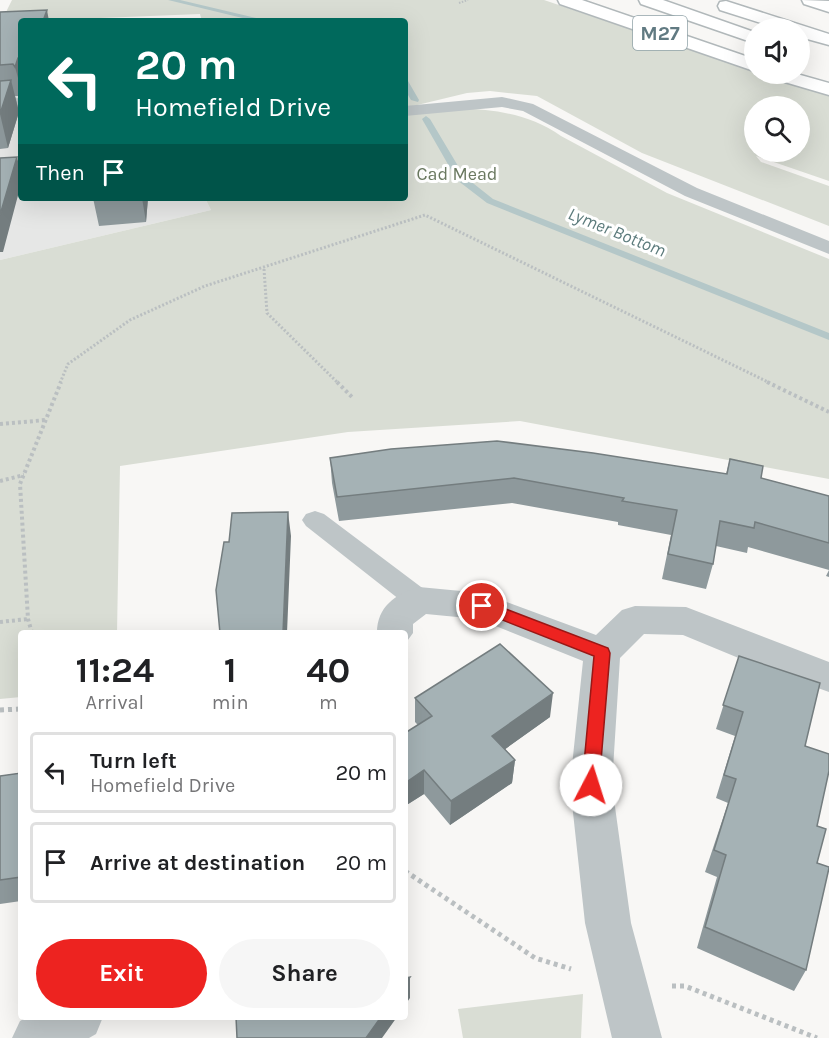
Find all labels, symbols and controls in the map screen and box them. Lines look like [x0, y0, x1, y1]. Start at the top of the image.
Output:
road number: M27 [633, 16, 687, 50]
map controls [744, 18, 810, 162]
button: sound [744, 18, 810, 84]
text: 20 m [135, 40, 237, 90]
icon: left [36, 42, 114, 120]
text: Homefield Drive [135, 91, 331, 123]
button: search [744, 96, 810, 162]
icon: arrive [97, 156, 130, 189]
text: Then [36, 160, 85, 186]
park label: Cad Mead [417, 163, 497, 185]
water label: Lymer Bottom [565, 202, 669, 262]
pin [456, 580, 507, 631]
icon: arrive [465, 589, 498, 622]
text: 11:24 [76, 649, 154, 691]
text: 1 [224, 649, 237, 691]
text: 40 [306, 649, 350, 691]
text: Arrival [86, 691, 144, 714]
text: min [212, 691, 249, 714]
text: m [319, 691, 338, 714]
text: Turn left [90, 748, 177, 774]
position arrow [559, 753, 623, 817]
icon: left [39, 756, 72, 789]
text: 20 m [335, 760, 387, 786]
text: Homefield Drive [90, 774, 235, 797]
icon: arrive [39, 846, 72, 879]
text: Arrive at destination [90, 850, 305, 876]
text: 20 m [335, 850, 387, 876]
button: Exit [36, 939, 207, 1008]
button: Share [219, 939, 390, 1008]

